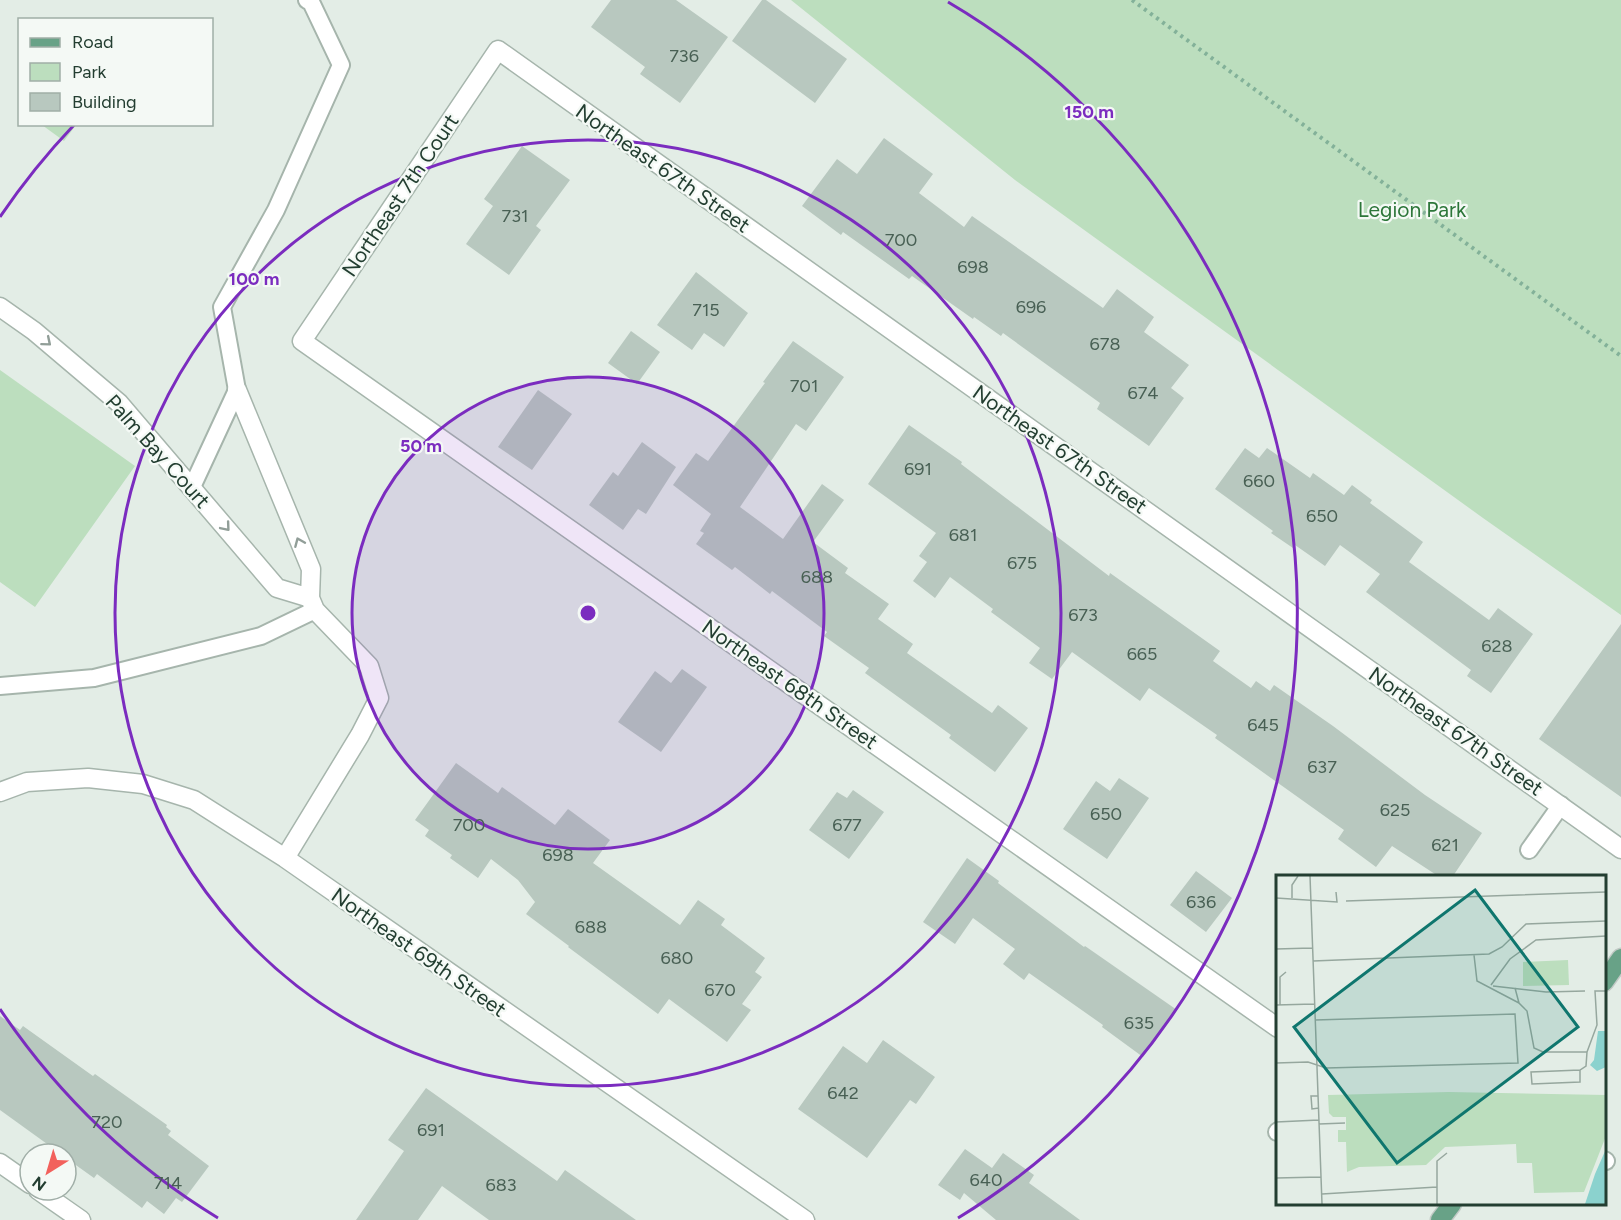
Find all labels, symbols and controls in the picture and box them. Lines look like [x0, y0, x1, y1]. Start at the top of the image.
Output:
legend [18, 18, 213, 126]
text: Road [72, 31, 113, 53]
house number: 736 [669, 45, 699, 67]
text: Park [72, 61, 107, 83]
text: Building [72, 91, 137, 113]
street label: Northeast 67th Street [571, 98, 755, 238]
text: 150 m [1064, 101, 1114, 123]
street label: Northeast 7th Court [336, 109, 464, 281]
park label: Legion Park [1358, 197, 1467, 222]
house number: 731 [502, 205, 528, 227]
house number: 700 [885, 229, 917, 251]
house number: 698 [957, 256, 989, 278]
text: 100 m [229, 268, 279, 290]
house number: 696 [1016, 296, 1046, 318]
house number: 715 [692, 299, 720, 321]
house number: 678 [1090, 333, 1120, 355]
one-way arrow [40, 335, 51, 346]
house number: 701 [790, 375, 818, 397]
street label: Northeast 67th Street [968, 379, 1152, 519]
house number: 674 [1127, 382, 1159, 404]
street label: Palm Bay Court [101, 389, 216, 513]
text: 50 m [400, 435, 442, 457]
house number: 691 [904, 458, 932, 480]
house number: 660 [1243, 470, 1275, 492]
house number: 650 [1306, 505, 1338, 527]
one-way arrow [219, 520, 230, 531]
house number: 681 [949, 524, 977, 546]
one-way arrow [294, 537, 306, 548]
house number: 675 [1007, 552, 1037, 574]
house number: 688 [801, 566, 833, 588]
centre of rings [578, 603, 598, 623]
house number: 673 [1068, 604, 1098, 626]
street label: Northeast 68th Street [697, 614, 883, 754]
house number: 628 [1481, 635, 1513, 657]
house number: 665 [1127, 643, 1157, 665]
street label: Northeast 67th Street [1364, 661, 1548, 801]
house number: 645 [1247, 714, 1279, 736]
house number: 637 [1307, 756, 1337, 778]
house number: 625 [1380, 799, 1410, 821]
house number: 650 [1090, 803, 1122, 825]
house number: 700 [453, 814, 485, 836]
house number: 677 [832, 814, 862, 836]
house number: 621 [1431, 834, 1459, 856]
house number: 698 [542, 844, 574, 866]
inset map [1276, 875, 1606, 1205]
street label: Northeast 69th Street [327, 882, 511, 1022]
house number: 636 [1186, 891, 1216, 913]
house number: 688 [575, 916, 607, 938]
house number: 680 [661, 947, 693, 969]
house number: 670 [704, 979, 736, 1001]
house number: 635 [1124, 1012, 1154, 1034]
house number: 642 [827, 1082, 859, 1104]
house number: 720 [91, 1111, 123, 1133]
house number: 691 [417, 1119, 445, 1141]
north arrow [18, 1142, 78, 1202]
house number: 640 [970, 1169, 1002, 1191]
text: N [29, 1172, 50, 1195]
house number: 714 [154, 1172, 182, 1194]
house number: 683 [485, 1174, 517, 1196]

